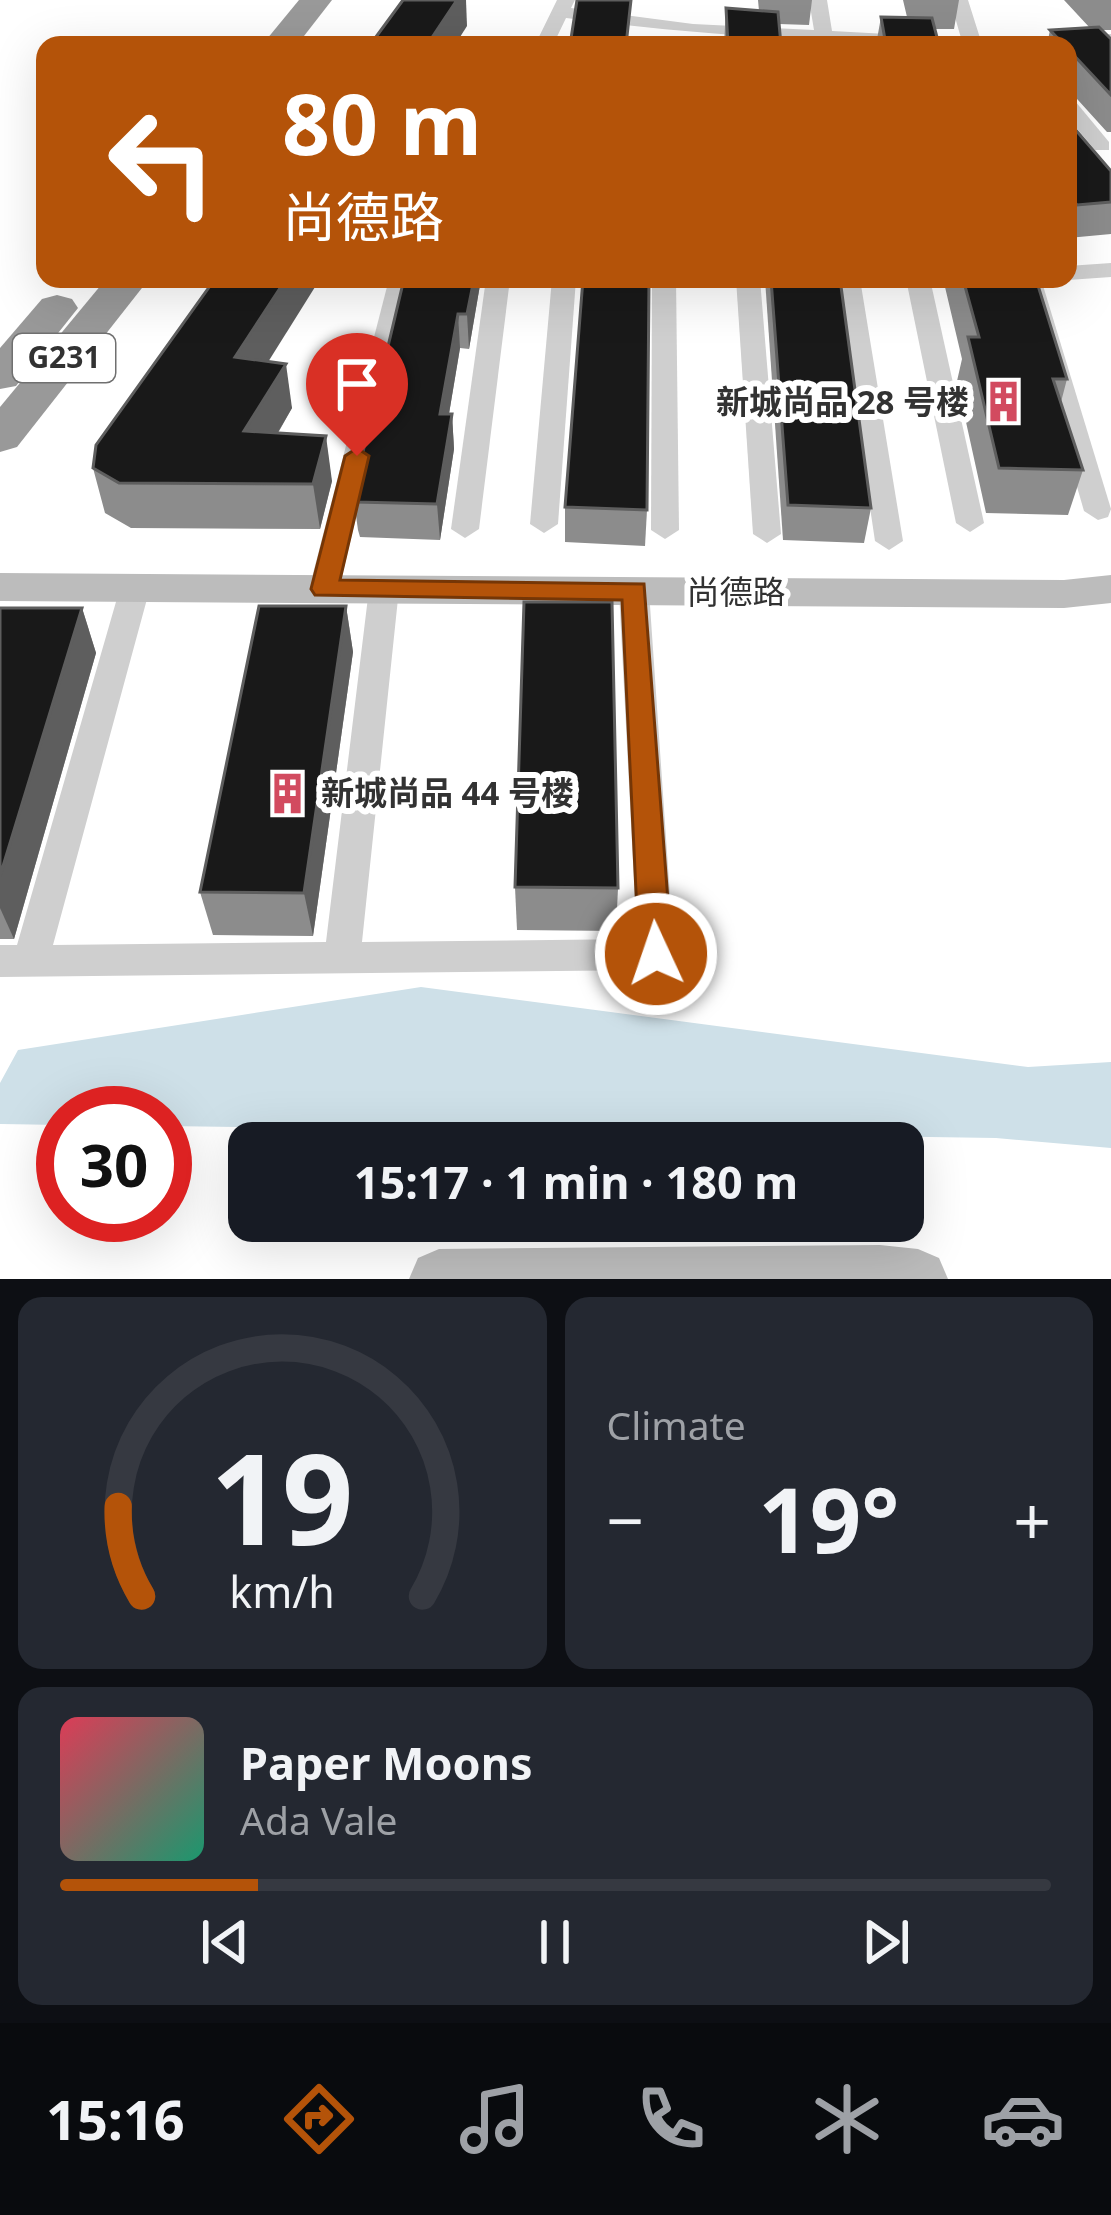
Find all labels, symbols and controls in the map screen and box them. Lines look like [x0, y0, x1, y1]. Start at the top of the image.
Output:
text: 80 m [282, 65, 482, 180]
icon: left [84, 84, 240, 240]
text: 尚德路 [282, 179, 444, 253]
pin [306, 333, 408, 456]
road number: G231 [13, 334, 115, 382]
icon: arrive [324, 351, 390, 417]
place label: 新城尚品 28 号楼 [716, 379, 969, 424]
building icon: 新城尚品 28 号楼 [980, 379, 1026, 425]
street label: 尚德路 [687, 569, 786, 614]
building icon: 新城尚品 44 号楼 [264, 770, 310, 816]
place label: 新城尚品 44 号楼 [321, 770, 574, 815]
position arrow [593, 891, 719, 1017]
speed limit sign: 30 [36, 1086, 192, 1242]
text: 15:17 · 1 min · 180 m [354, 1151, 798, 1212]
text: Climate [607, 1398, 746, 1451]
text: 19 [211, 1412, 354, 1582]
text: 19° [758, 1457, 899, 1579]
text: − [607, 1474, 644, 1564]
text: + [1013, 1474, 1051, 1564]
text: km/h [230, 1562, 335, 1621]
text: Paper Moons [240, 1732, 533, 1793]
text: Ada Vale [240, 1793, 397, 1846]
icon: previous [192, 1909, 258, 1975]
icon: pause [522, 1909, 588, 1975]
icon: next [853, 1909, 919, 1975]
icon: directions [277, 2077, 361, 2161]
icon: music [453, 2077, 537, 2161]
icon: phone [629, 2077, 713, 2161]
icon: climate [805, 2077, 889, 2161]
icon: car [981, 2077, 1065, 2161]
text: 15:16 [46, 2082, 185, 2156]

